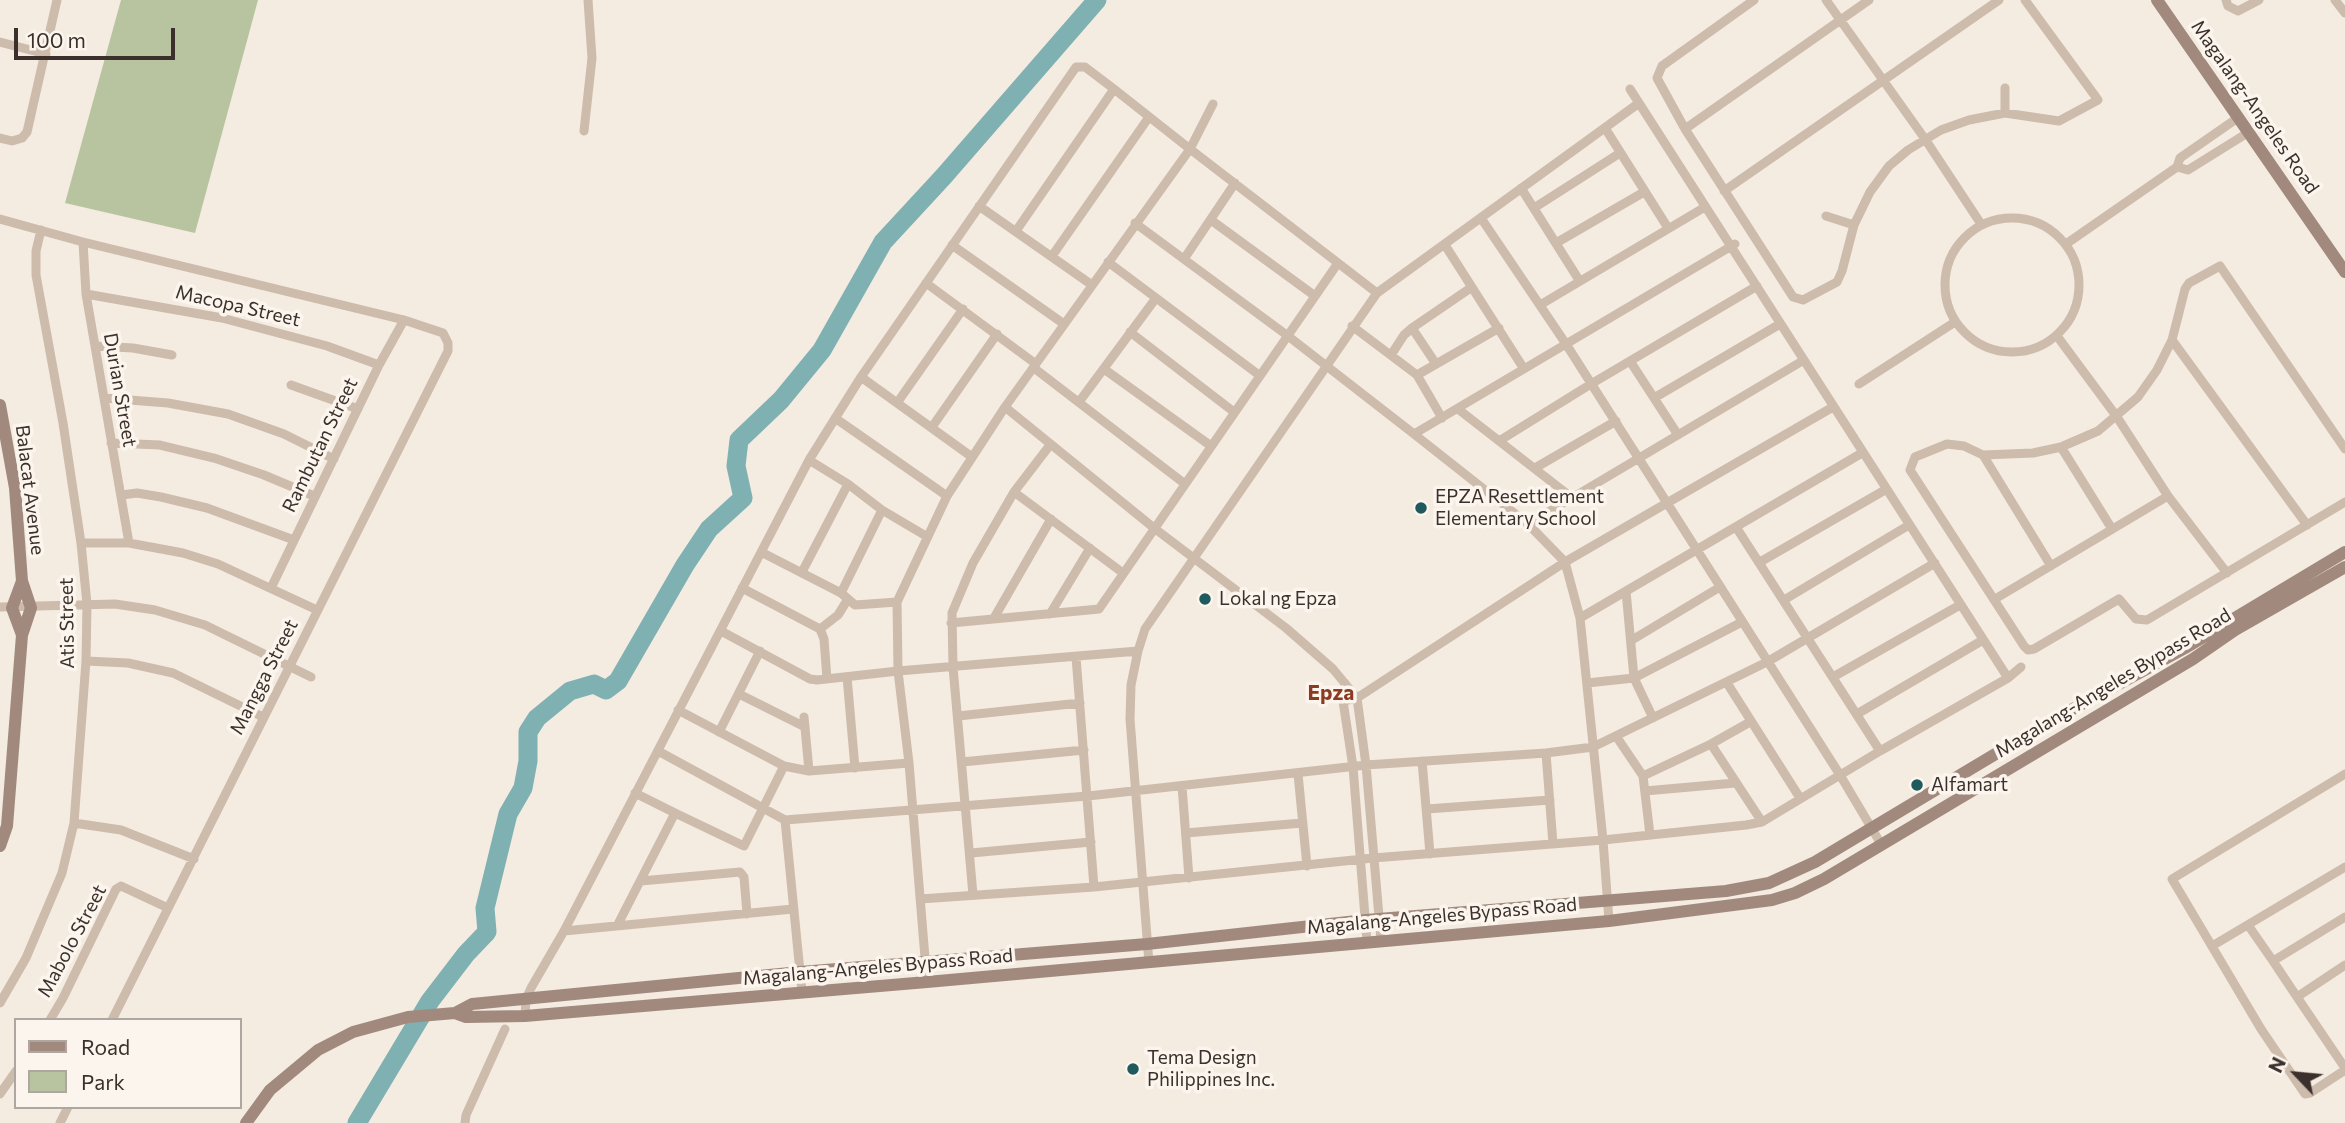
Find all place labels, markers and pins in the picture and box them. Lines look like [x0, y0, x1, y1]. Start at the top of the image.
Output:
place label: EPZA Resettlement Elementary School [1435, 486, 1604, 530]
marker: EPZA Resettlement Elementary School [1413, 500, 1429, 516]
place label: Lokal ng Epza [1219, 588, 1337, 610]
marker: Lokal ng Epza [1197, 591, 1213, 607]
place label: Alfamart [1931, 774, 2008, 796]
marker: Alfamart [1909, 777, 1925, 793]
place label: Tema Design Philippines Inc. [1147, 1047, 1275, 1091]
marker: Tema Design Philippines Inc. [1125, 1061, 1141, 1077]

